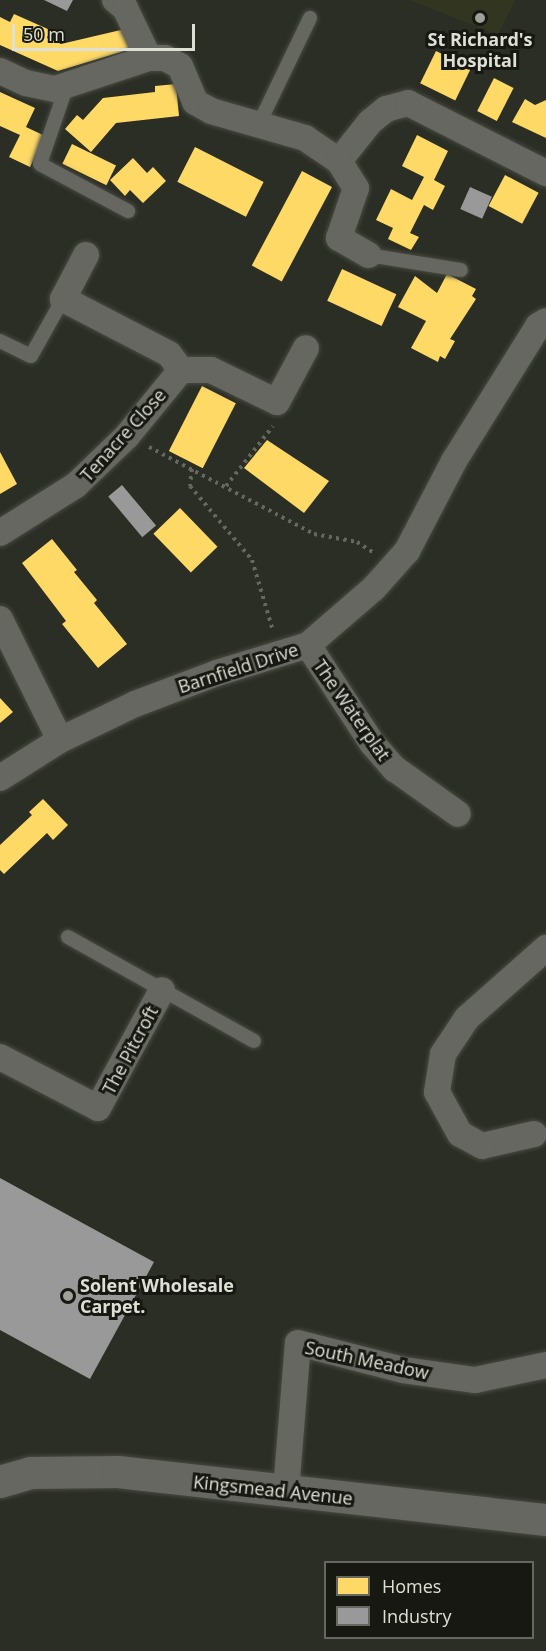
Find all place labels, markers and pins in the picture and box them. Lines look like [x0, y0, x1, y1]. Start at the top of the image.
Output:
marker: St Richard's Hospital [471, 9, 489, 27]
place label: St Richard's Hospital [427, 29, 533, 72]
place label: Solent Wholesale Carpet. [80, 1275, 234, 1318]
marker: Solent Wholesale Carpet. [61, 1289, 75, 1303]

